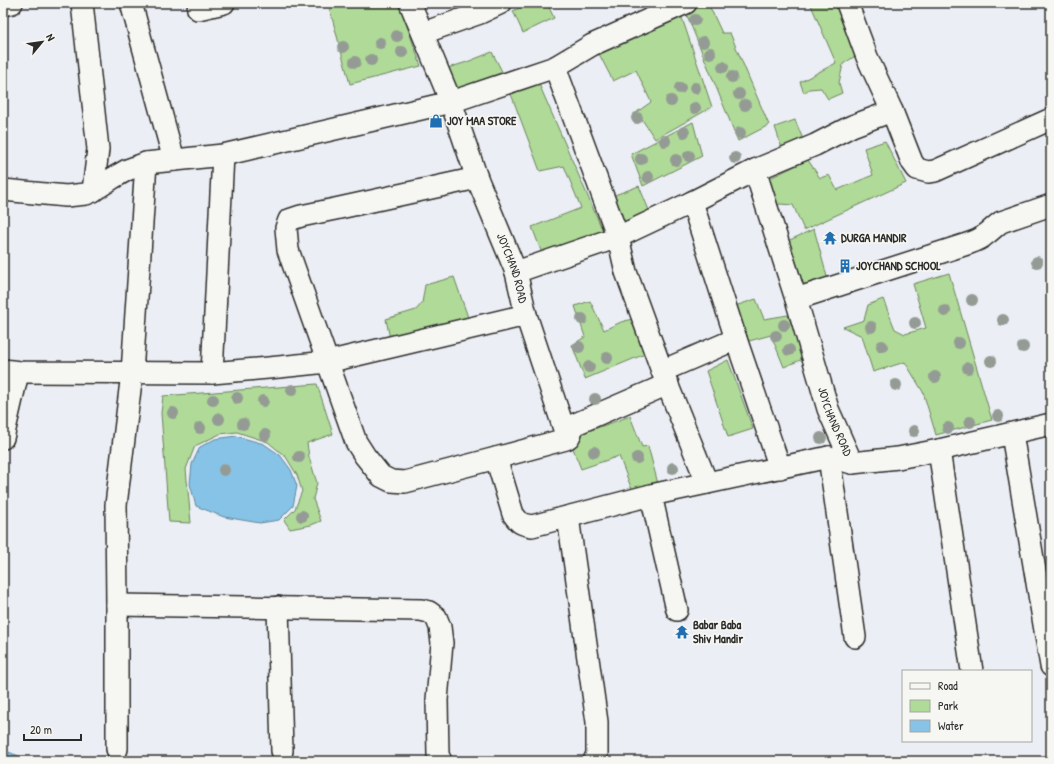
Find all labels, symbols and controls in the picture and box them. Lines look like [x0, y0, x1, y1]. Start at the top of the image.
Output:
north arrow [22, 22, 62, 62]
text: N [43, 31, 58, 43]
place label: JOY MAA STORE [447, 112, 517, 129]
shop icon: JOY MAA STORE [428, 113, 444, 129]
place label: DURGA MANDIR [841, 229, 907, 246]
street label: JOYCHAND ROAD [493, 230, 532, 305]
temple icon: DURGA MANDIR [822, 230, 838, 246]
place label: JOYCHAND SCHOOL [856, 257, 941, 274]
building icon: JOYCHAND SCHOOL [837, 258, 853, 274]
street label: JOYCHAND ROAD [814, 385, 857, 459]
place label: Babar Baba Shiv Mandir [693, 616, 743, 647]
temple icon: Babar Baba Shiv Mandir [674, 624, 690, 640]
legend [902, 670, 1032, 742]
text: Road [938, 677, 958, 694]
text: Park [938, 697, 958, 714]
scale bar [24, 716, 81, 742]
text: Water [938, 717, 964, 734]
text: 20 m [30, 721, 52, 738]

